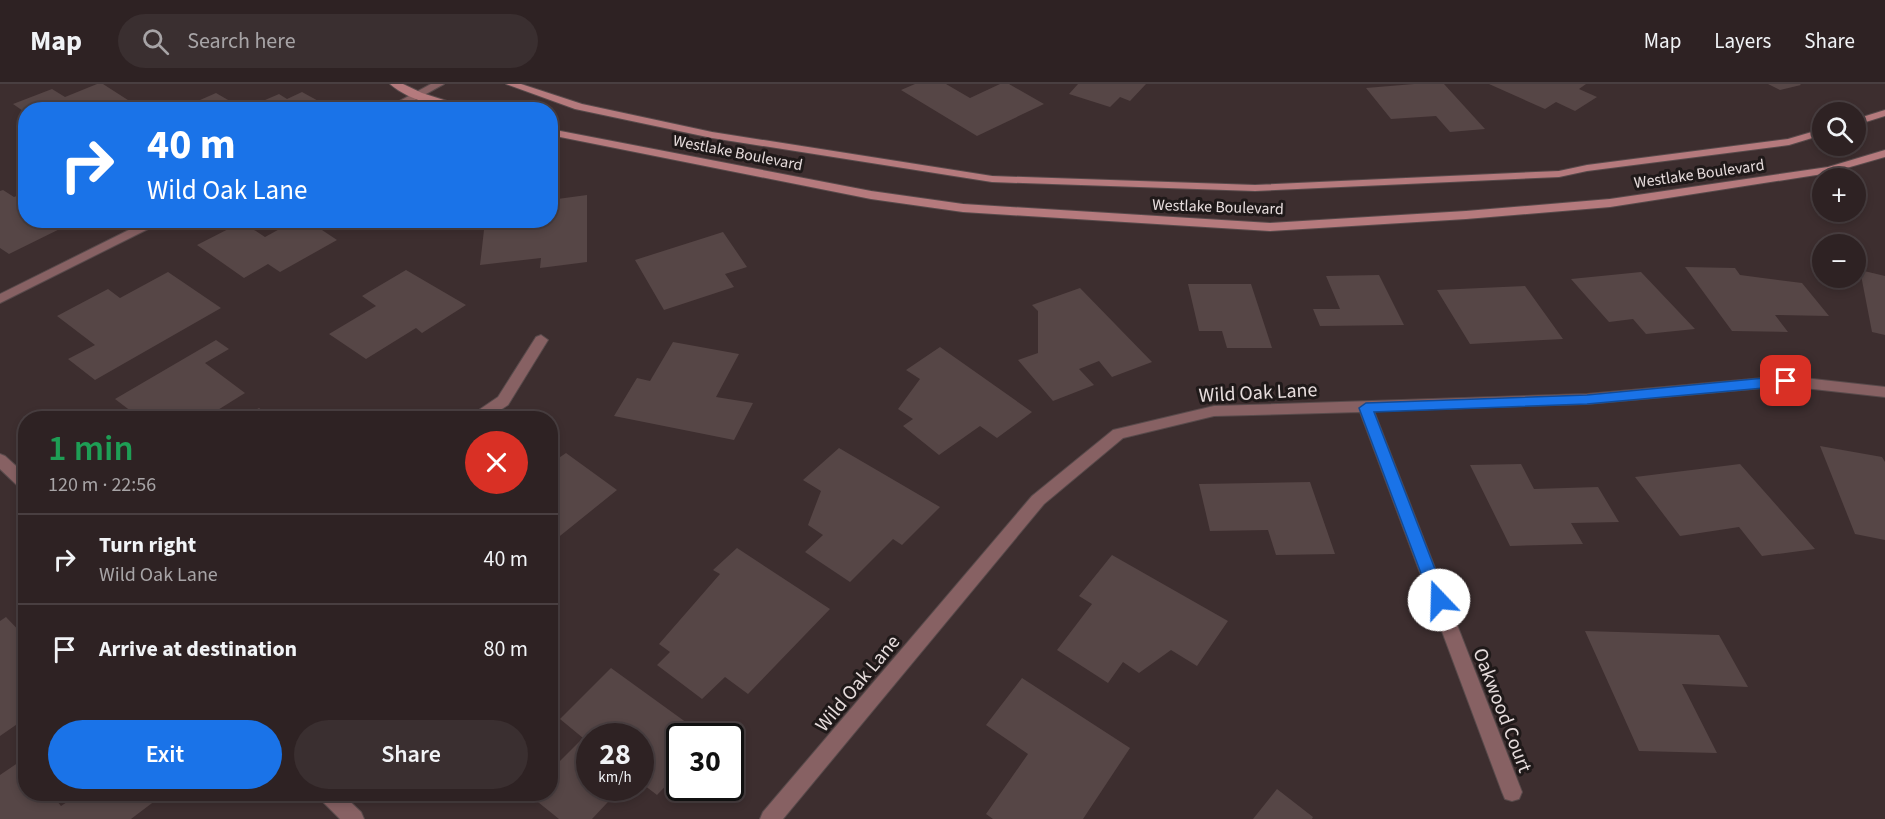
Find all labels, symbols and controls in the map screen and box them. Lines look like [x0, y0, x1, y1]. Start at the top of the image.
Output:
search box [118, 14, 538, 68]
text: Map [30, 21, 82, 61]
icon: search [139, 25, 172, 58]
text: Search here [187, 25, 296, 57]
text: Map [1644, 26, 1681, 56]
text: Layers [1714, 26, 1771, 56]
text: Share [1804, 26, 1855, 56]
map controls [1812, 102, 1866, 288]
button: search [1812, 102, 1866, 156]
text: 40 m [147, 115, 236, 175]
icon: right [48, 126, 126, 204]
street label: Westlake Boulevard [671, 130, 804, 176]
street label: Westlake Boulevard [1632, 154, 1766, 194]
button: + [1812, 168, 1866, 222]
text: Wild Oak Lane [147, 171, 307, 210]
street label: Westlake Boulevard [1152, 194, 1284, 220]
button: − [1812, 234, 1866, 288]
pin [1760, 355, 1811, 406]
icon: arrive [1769, 364, 1802, 397]
street label: Wild Oak Lane [1198, 376, 1318, 410]
text: 1 min [48, 423, 134, 474]
button: close [465, 431, 528, 494]
text: 120 m · 22:56 [48, 471, 156, 499]
text: Turn right [99, 529, 196, 561]
icon: right [48, 543, 81, 576]
text: 40 m [483, 543, 528, 575]
text: Wild Oak Lane [99, 561, 218, 589]
position arrow [1407, 568, 1471, 632]
street label: Wild Oak Lane [809, 629, 907, 738]
icon: arrive [48, 633, 81, 666]
text: Arrive at destination [99, 633, 297, 665]
text: 80 m [483, 633, 528, 665]
street label: Oakwood Court [1465, 644, 1539, 777]
button: Exit [48, 720, 282, 789]
button: Share [294, 720, 528, 789]
speed limit sign: 30 [666, 723, 744, 801]
text: 28 [599, 733, 631, 776]
text: km/h [598, 767, 632, 788]

